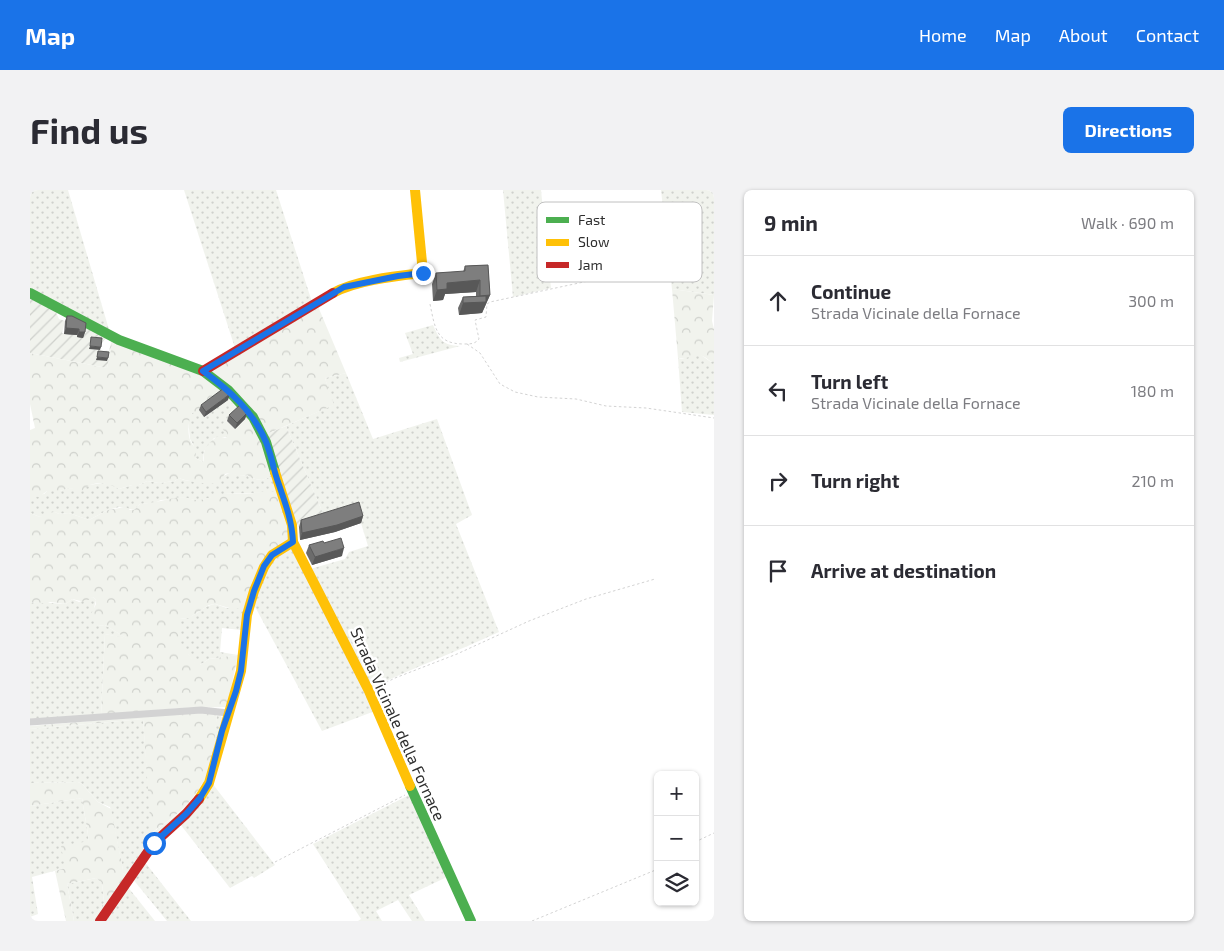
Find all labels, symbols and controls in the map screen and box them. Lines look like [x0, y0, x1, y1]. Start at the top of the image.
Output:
text: Map [25, 21, 75, 50]
text: Home [919, 24, 967, 46]
text: Map [995, 24, 1031, 46]
text: About [1059, 24, 1108, 46]
text: Contact [1136, 24, 1199, 46]
button: Directions [1063, 107, 1194, 153]
text: Find us [30, 109, 148, 151]
legend [537, 202, 702, 282]
text: 9 min [764, 210, 818, 235]
text: Fast [578, 211, 605, 228]
text: Walk · 690 m [1081, 213, 1174, 232]
text: Slow [578, 233, 610, 250]
text: Jam [578, 256, 603, 273]
route end [412, 262, 435, 285]
text: Continue [811, 280, 891, 303]
icon: ahead [764, 287, 792, 315]
text: 300 m [1128, 291, 1174, 310]
text: Strada Vicinale della Fornace [811, 303, 1021, 322]
text: Turn left [811, 370, 888, 393]
icon: left [764, 377, 792, 405]
text: 180 m [1131, 381, 1174, 400]
text: Strada Vicinale della Fornace [811, 393, 1021, 412]
icon: right [764, 467, 792, 495]
text: Turn right [811, 469, 899, 492]
text: 210 m [1131, 471, 1174, 490]
icon: arrive [764, 557, 792, 585]
text: Arrive at destination [811, 559, 996, 582]
street label: Strada Vicinale della Fornace [347, 624, 450, 823]
map controls [654, 771, 699, 906]
button: + [654, 771, 699, 816]
button: − [654, 816, 699, 861]
route start [143, 832, 166, 855]
button: layers [654, 861, 699, 906]

